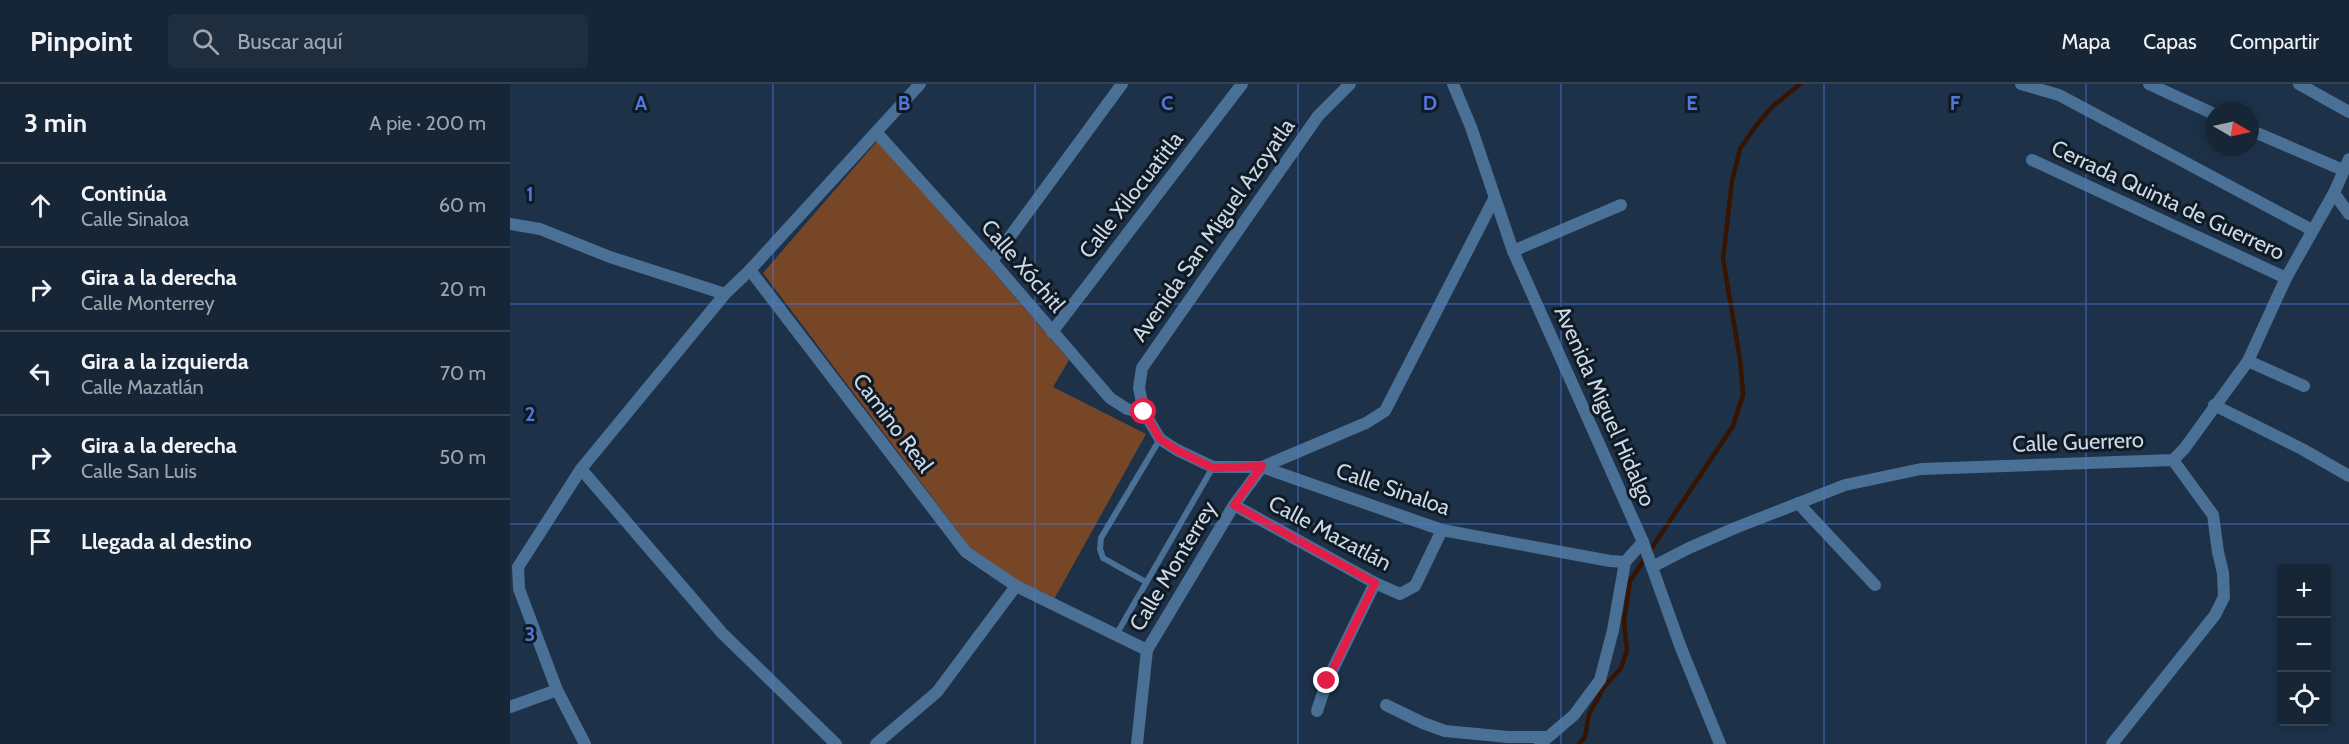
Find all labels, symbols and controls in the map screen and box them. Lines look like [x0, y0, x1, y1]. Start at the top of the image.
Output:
search box [168, 14, 588, 68]
text: Pinpoint [30, 24, 132, 58]
icon: search [189, 25, 222, 58]
text: Buscar aquí [237, 28, 342, 55]
text: Mapa [2062, 29, 2110, 54]
text: Capas [2143, 29, 2197, 54]
text: Compartir [2230, 29, 2319, 54]
text: A [635, 91, 648, 115]
text: B [898, 91, 910, 115]
text: C [1161, 91, 1173, 115]
text: D [1423, 91, 1437, 115]
text: E [1686, 91, 1698, 115]
text: F [1950, 91, 1961, 115]
north arrow [2205, 102, 2259, 156]
text: 3 min [24, 107, 87, 139]
text: A pie · 200 m [369, 111, 486, 135]
street label: Avenida San Miguel Azoyatla [1126, 113, 1301, 347]
street label: Calle Xilocuatitla [1073, 126, 1189, 264]
street label: Cerrada Quinta de Guerrero [2047, 134, 2289, 266]
text: Continúa [81, 180, 167, 207]
text: 1 [526, 182, 534, 206]
icon: ahead [24, 189, 57, 222]
text: 60 m [439, 193, 486, 217]
text: Calle Sinaloa [81, 207, 189, 231]
street label: Calle Xóchitl [975, 214, 1071, 319]
text: Gira a la derecha [81, 264, 237, 291]
icon: right [24, 273, 57, 306]
text: 20 m [440, 277, 486, 301]
text: Calle Monterrey [81, 291, 215, 315]
street label: Avenida Miguel Hidalgo [1549, 302, 1661, 510]
text: Gira a la izquierda [81, 348, 249, 375]
icon: left [24, 357, 57, 390]
text: 70 m [440, 361, 486, 385]
street label: Camino Real [847, 368, 940, 479]
text: Calle Mazatlán [81, 375, 204, 399]
route start [1130, 398, 1156, 424]
text: 2 [525, 402, 535, 426]
street label: Calle Guerrero [2012, 426, 2144, 458]
text: Gira a la derecha [81, 432, 237, 459]
icon: right [24, 441, 57, 474]
text: 50 m [439, 445, 486, 469]
street label: Calle Sinaloa [1333, 457, 1454, 521]
text: Calle San Luis [81, 459, 197, 483]
street label: Calle Mazatlán [1264, 489, 1396, 577]
street label: Calle Monterrey [1124, 496, 1222, 636]
icon: arrive [24, 525, 57, 558]
text: Llegada al destino [81, 528, 252, 555]
map controls [2277, 564, 2331, 726]
button: + [2277, 564, 2331, 618]
button: − [2277, 618, 2331, 672]
text: 3 [525, 622, 535, 646]
route end [1313, 667, 1339, 693]
button: locate [2277, 672, 2331, 726]

